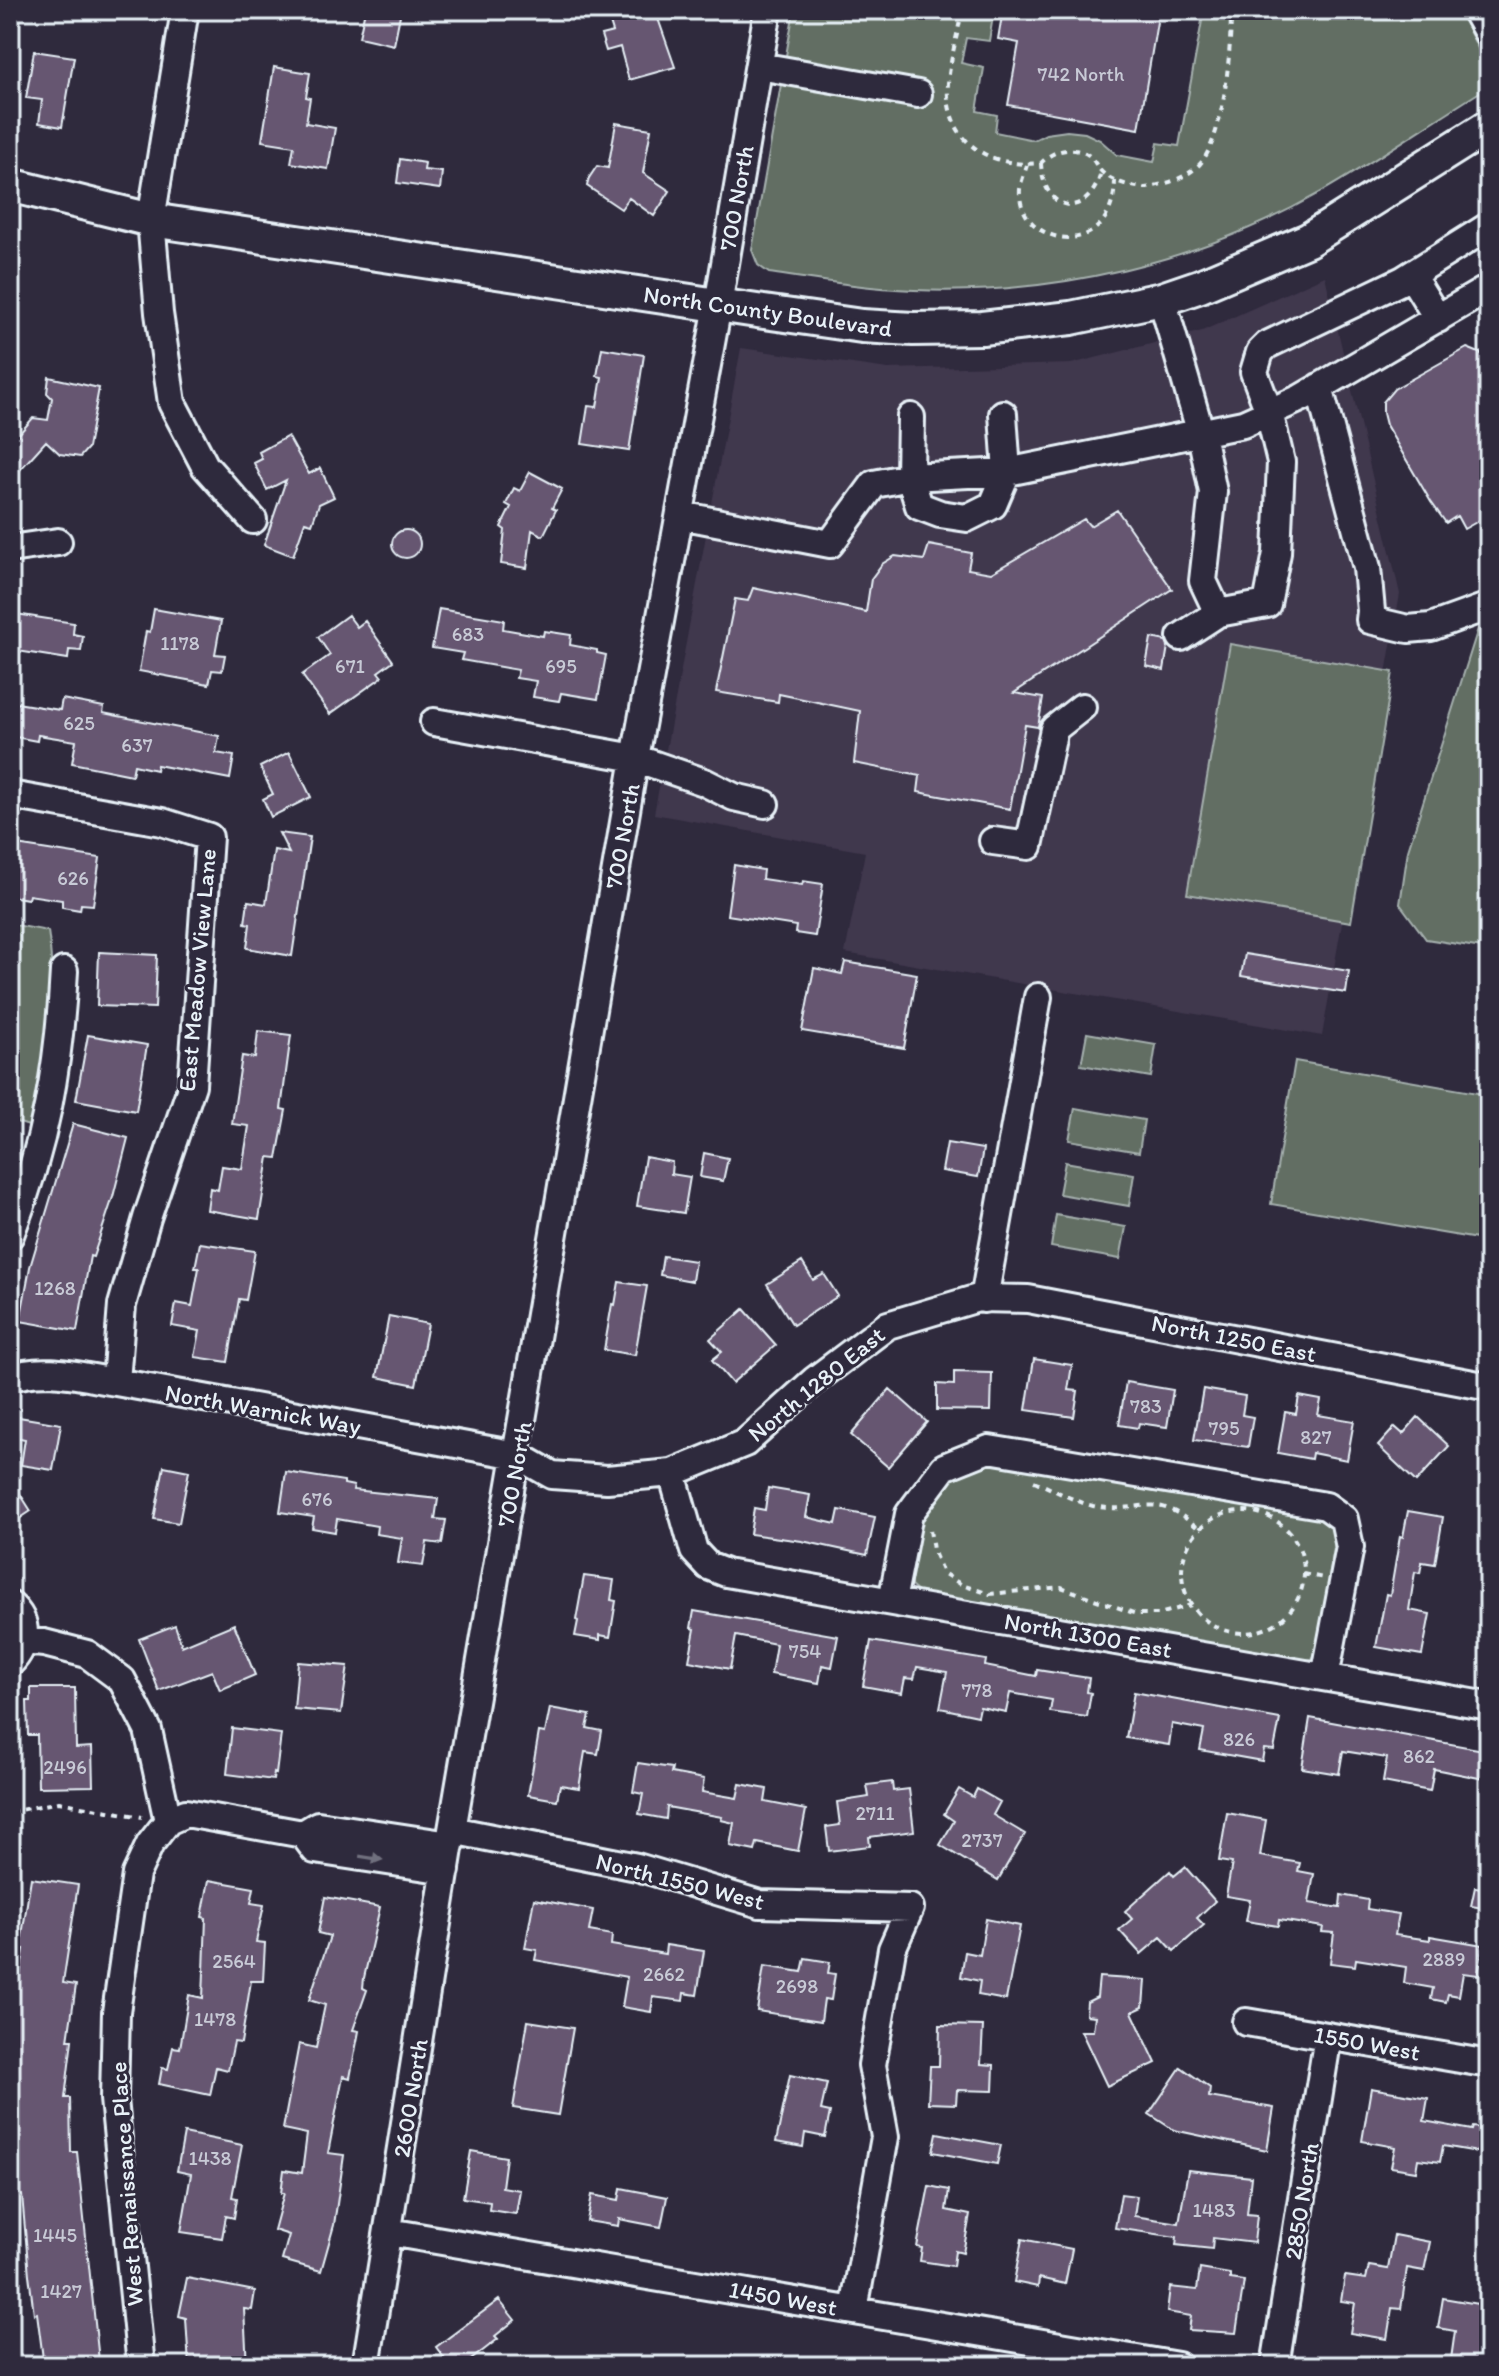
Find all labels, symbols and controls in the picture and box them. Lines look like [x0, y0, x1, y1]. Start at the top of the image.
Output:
house number: 742 North [1038, 62, 1125, 86]
street label: 700 North [712, 143, 760, 253]
street label: North County Boulevard [642, 279, 894, 343]
house number: 683 [452, 622, 484, 646]
house number: 1178 [160, 631, 200, 655]
house number: 671 [335, 654, 365, 678]
house number: 695 [545, 654, 577, 678]
house number: 625 [63, 711, 95, 735]
house number: 637 [121, 733, 153, 757]
street label: 700 North [598, 781, 646, 891]
street label: East Meadow View Lane [172, 847, 222, 1093]
house number: 626 [57, 866, 89, 890]
house number: 1268 [34, 1276, 76, 1300]
street label: North 1250 East [1149, 1308, 1319, 1368]
street label: North 1280 East [742, 1320, 890, 1448]
street label: North Warnick Way [163, 1377, 363, 1441]
house number: 783 [1130, 1394, 1162, 1418]
house number: 795 [1209, 1416, 1239, 1440]
street label: 700 North [490, 1419, 538, 1529]
house number: 827 [1300, 1425, 1332, 1449]
house number: 676 [301, 1487, 333, 1511]
street label: North 1300 East [1002, 1606, 1174, 1664]
house number: 754 [789, 1639, 821, 1663]
house number: 778 [962, 1678, 992, 1702]
house number: 826 [1223, 1727, 1255, 1751]
house number: 862 [1403, 1744, 1436, 1768]
house number: 2496 [43, 1755, 87, 1779]
house number: 2711 [856, 1801, 895, 1825]
house number: 2737 [961, 1828, 1003, 1852]
street label: North 1550 West [593, 1846, 767, 1916]
one-way arrow [359, 1853, 384, 1865]
house number: 2889 [1423, 1947, 1465, 1971]
house number: 2564 [212, 1949, 256, 1973]
house number: 2662 [643, 1962, 686, 1986]
house number: 2698 [776, 1974, 818, 1998]
house number: 1478 [194, 2007, 236, 2031]
street label: 1550 West [1312, 2019, 1422, 2067]
street label: 2600 North [386, 2036, 434, 2160]
street label: West Renaissance Place [103, 2061, 149, 2307]
street label: 2850 North [1277, 2140, 1325, 2262]
house number: 1438 [188, 2146, 232, 2170]
house number: 1483 [1192, 2198, 1236, 2222]
house number: 1445 [33, 2223, 77, 2247]
street label: 1450 West [727, 2274, 839, 2322]
house number: 1427 [40, 2279, 82, 2303]

